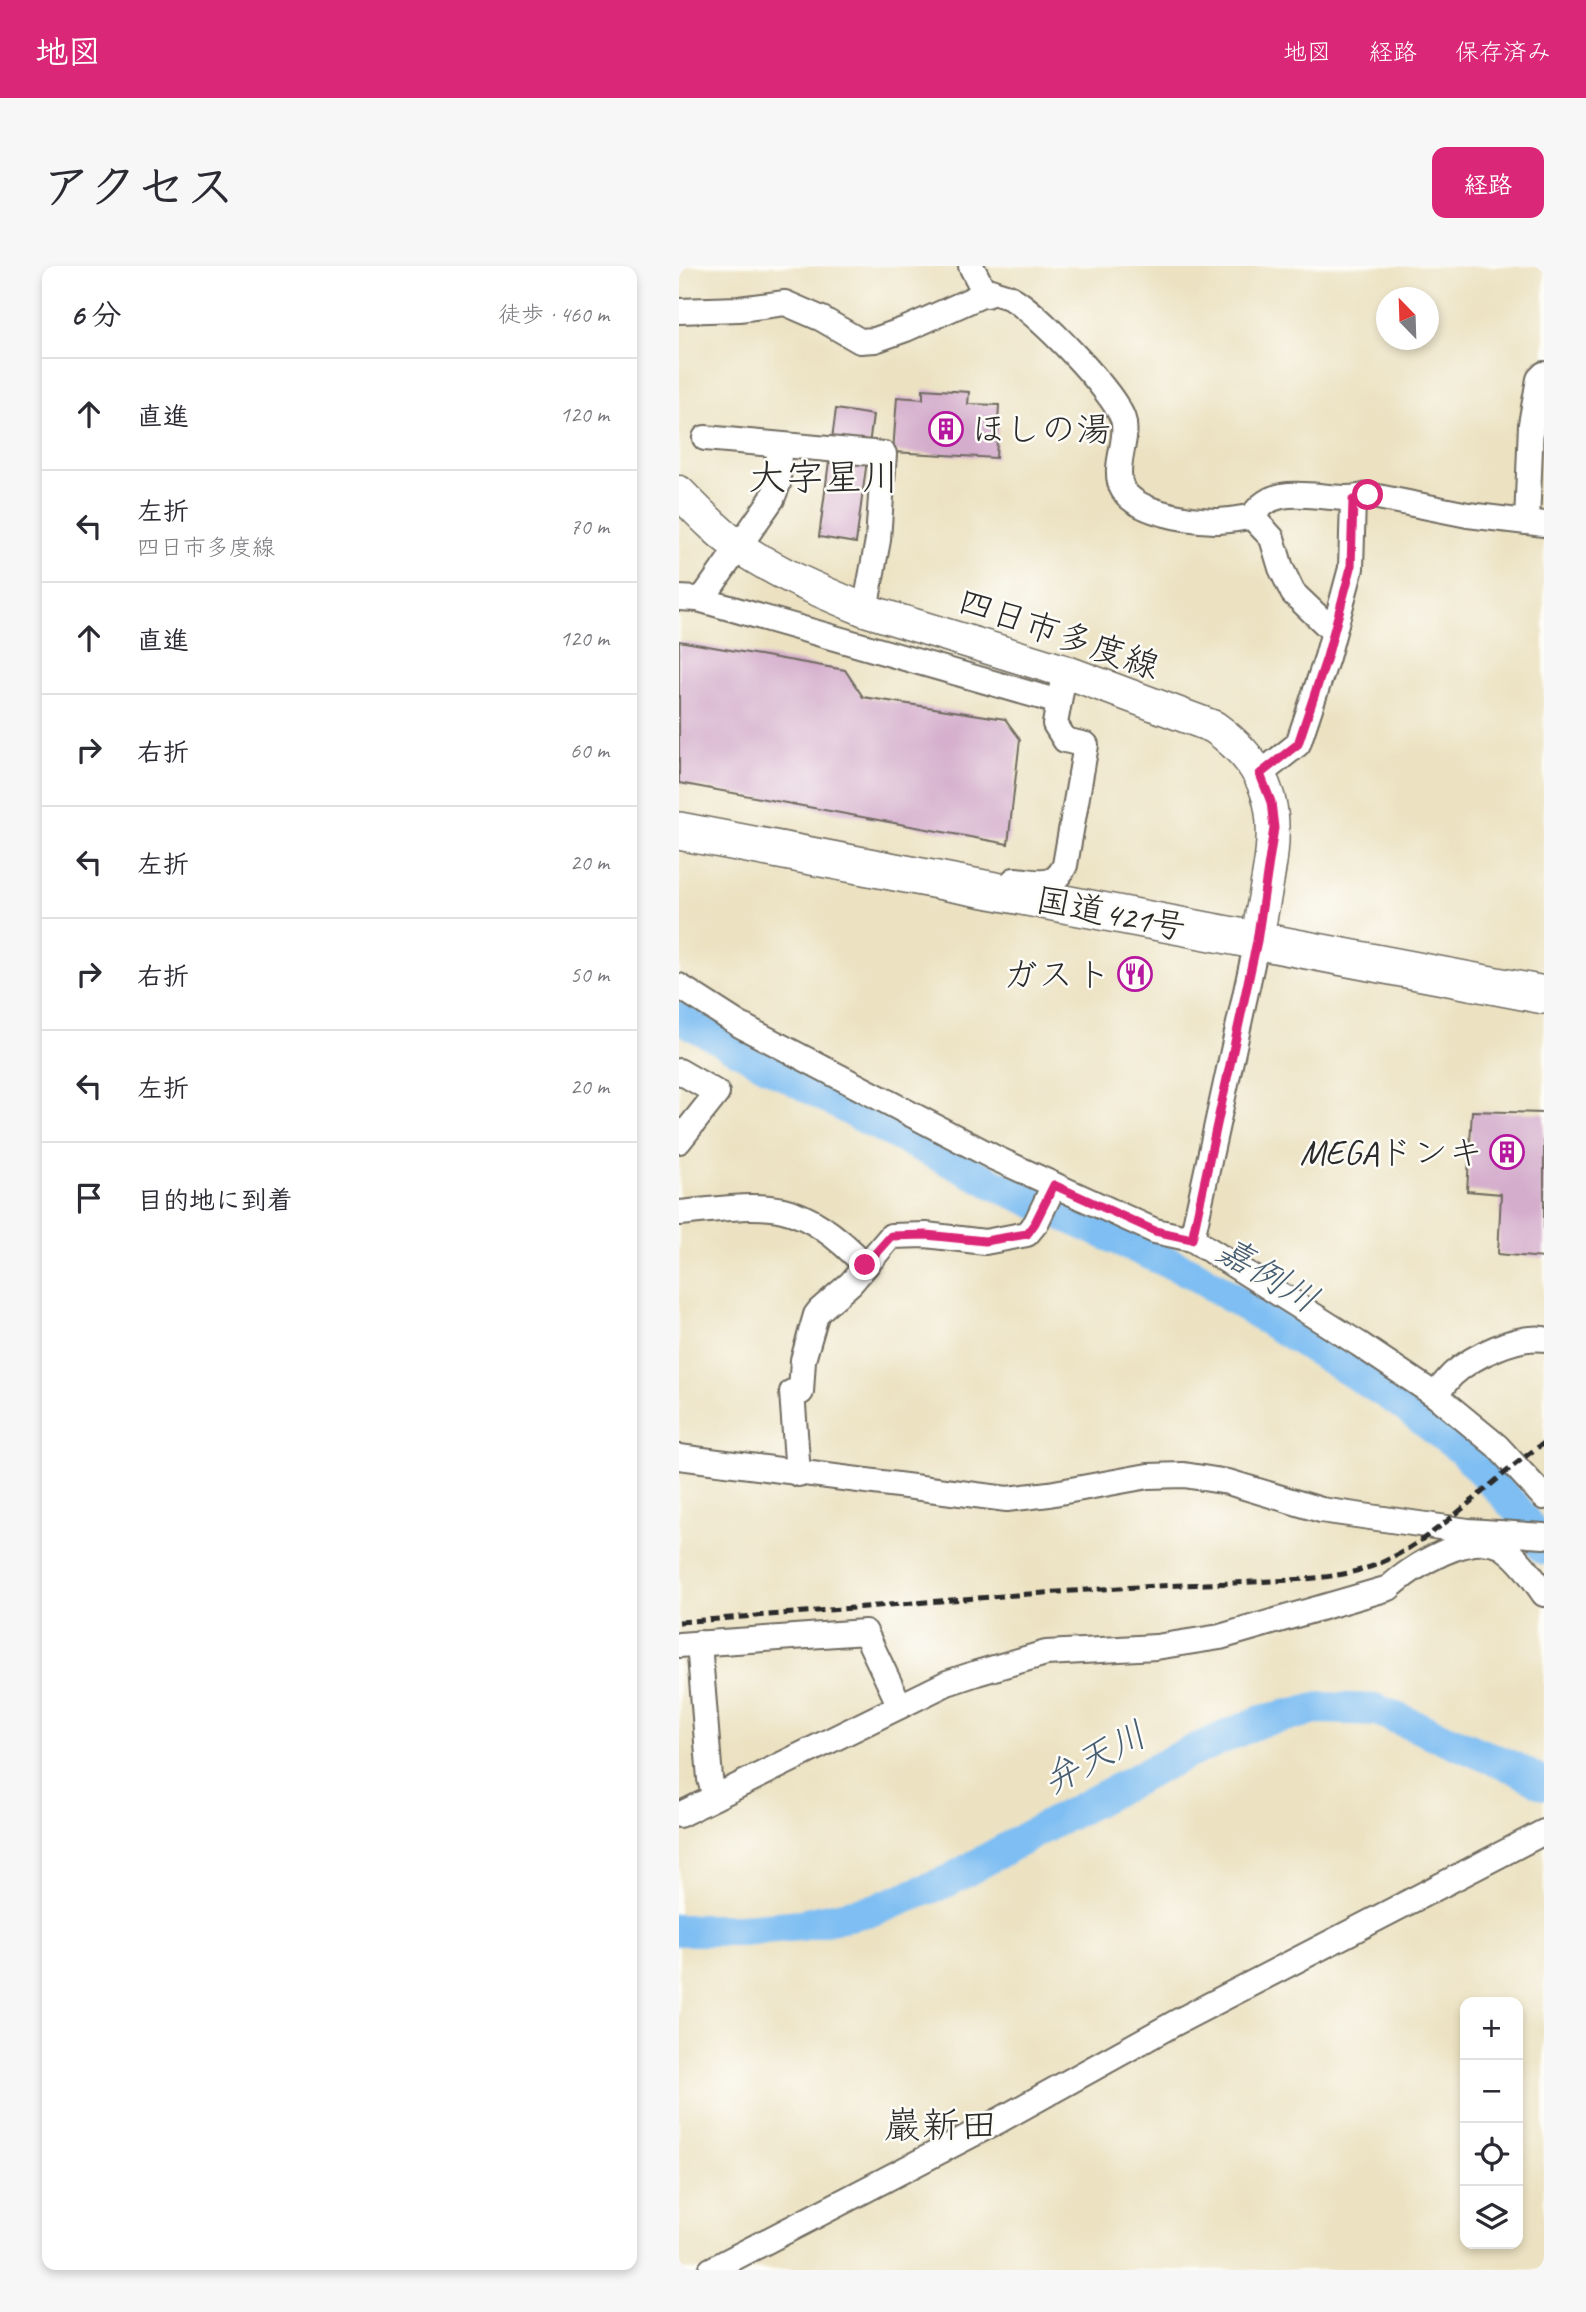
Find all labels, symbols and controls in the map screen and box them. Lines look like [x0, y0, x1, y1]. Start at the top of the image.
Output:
text: 地図 [35, 31, 101, 73]
text: 地図 [1283, 37, 1331, 67]
text: 経路 [1369, 37, 1417, 67]
text: 保存済み [1455, 37, 1551, 67]
button: 経路 [1432, 147, 1544, 218]
text: アクセス [42, 156, 235, 218]
north arrow [1376, 287, 1439, 350]
text: 6 分 [70, 296, 121, 334]
text: 徒歩 · 460 m [498, 300, 609, 329]
icon: ahead [70, 395, 108, 433]
text: 直進 [137, 400, 189, 433]
text: 120 m [560, 400, 609, 429]
place label: ほしの湯 [971, 407, 1111, 452]
building icon: ほしの湯 [927, 410, 965, 448]
district label: 大字星川 [748, 454, 900, 501]
route start [1352, 479, 1383, 510]
text: 左折 [137, 495, 189, 528]
icon: left [70, 507, 108, 545]
text: 70 m [570, 512, 609, 541]
text: 四日市多度線 [137, 533, 275, 562]
street label: 四日市多度線 [952, 578, 1165, 689]
icon: ahead [70, 619, 108, 657]
text: 直進 [137, 624, 189, 657]
text: 120 m [560, 624, 609, 653]
icon: right [70, 731, 108, 769]
text: 右折 [137, 736, 189, 769]
text: 60 m [570, 736, 609, 765]
icon: left [70, 843, 108, 881]
text: 左折 [137, 848, 189, 881]
text: 20 m [570, 848, 609, 877]
street label: 国道421号 [1032, 877, 1190, 950]
place label: ガスト [1002, 952, 1111, 997]
icon: right [70, 955, 108, 993]
restaurant icon: ガスト [1116, 955, 1154, 993]
text: 右折 [137, 960, 189, 993]
text: 50 m [570, 960, 609, 989]
icon: left [70, 1067, 108, 1105]
text: 左折 [137, 1072, 189, 1105]
text: 20 m [570, 1072, 609, 1101]
place label: MEGAドンキ [1300, 1130, 1483, 1175]
building icon: MEGAドンキ [1488, 1133, 1526, 1171]
icon: arrive [70, 1179, 108, 1217]
text: 目的地に到着 [137, 1184, 293, 1217]
water label: 嘉例川 [1208, 1226, 1327, 1323]
route end [849, 1249, 880, 1280]
water label: 弁天川 [1034, 1711, 1154, 1804]
map controls [1460, 1997, 1523, 2249]
button: + [1460, 1997, 1523, 2060]
button: − [1460, 2060, 1523, 2123]
district label: 巖新田 [884, 2102, 998, 2149]
button: locate [1460, 2123, 1523, 2186]
button: layers [1460, 2186, 1523, 2249]

